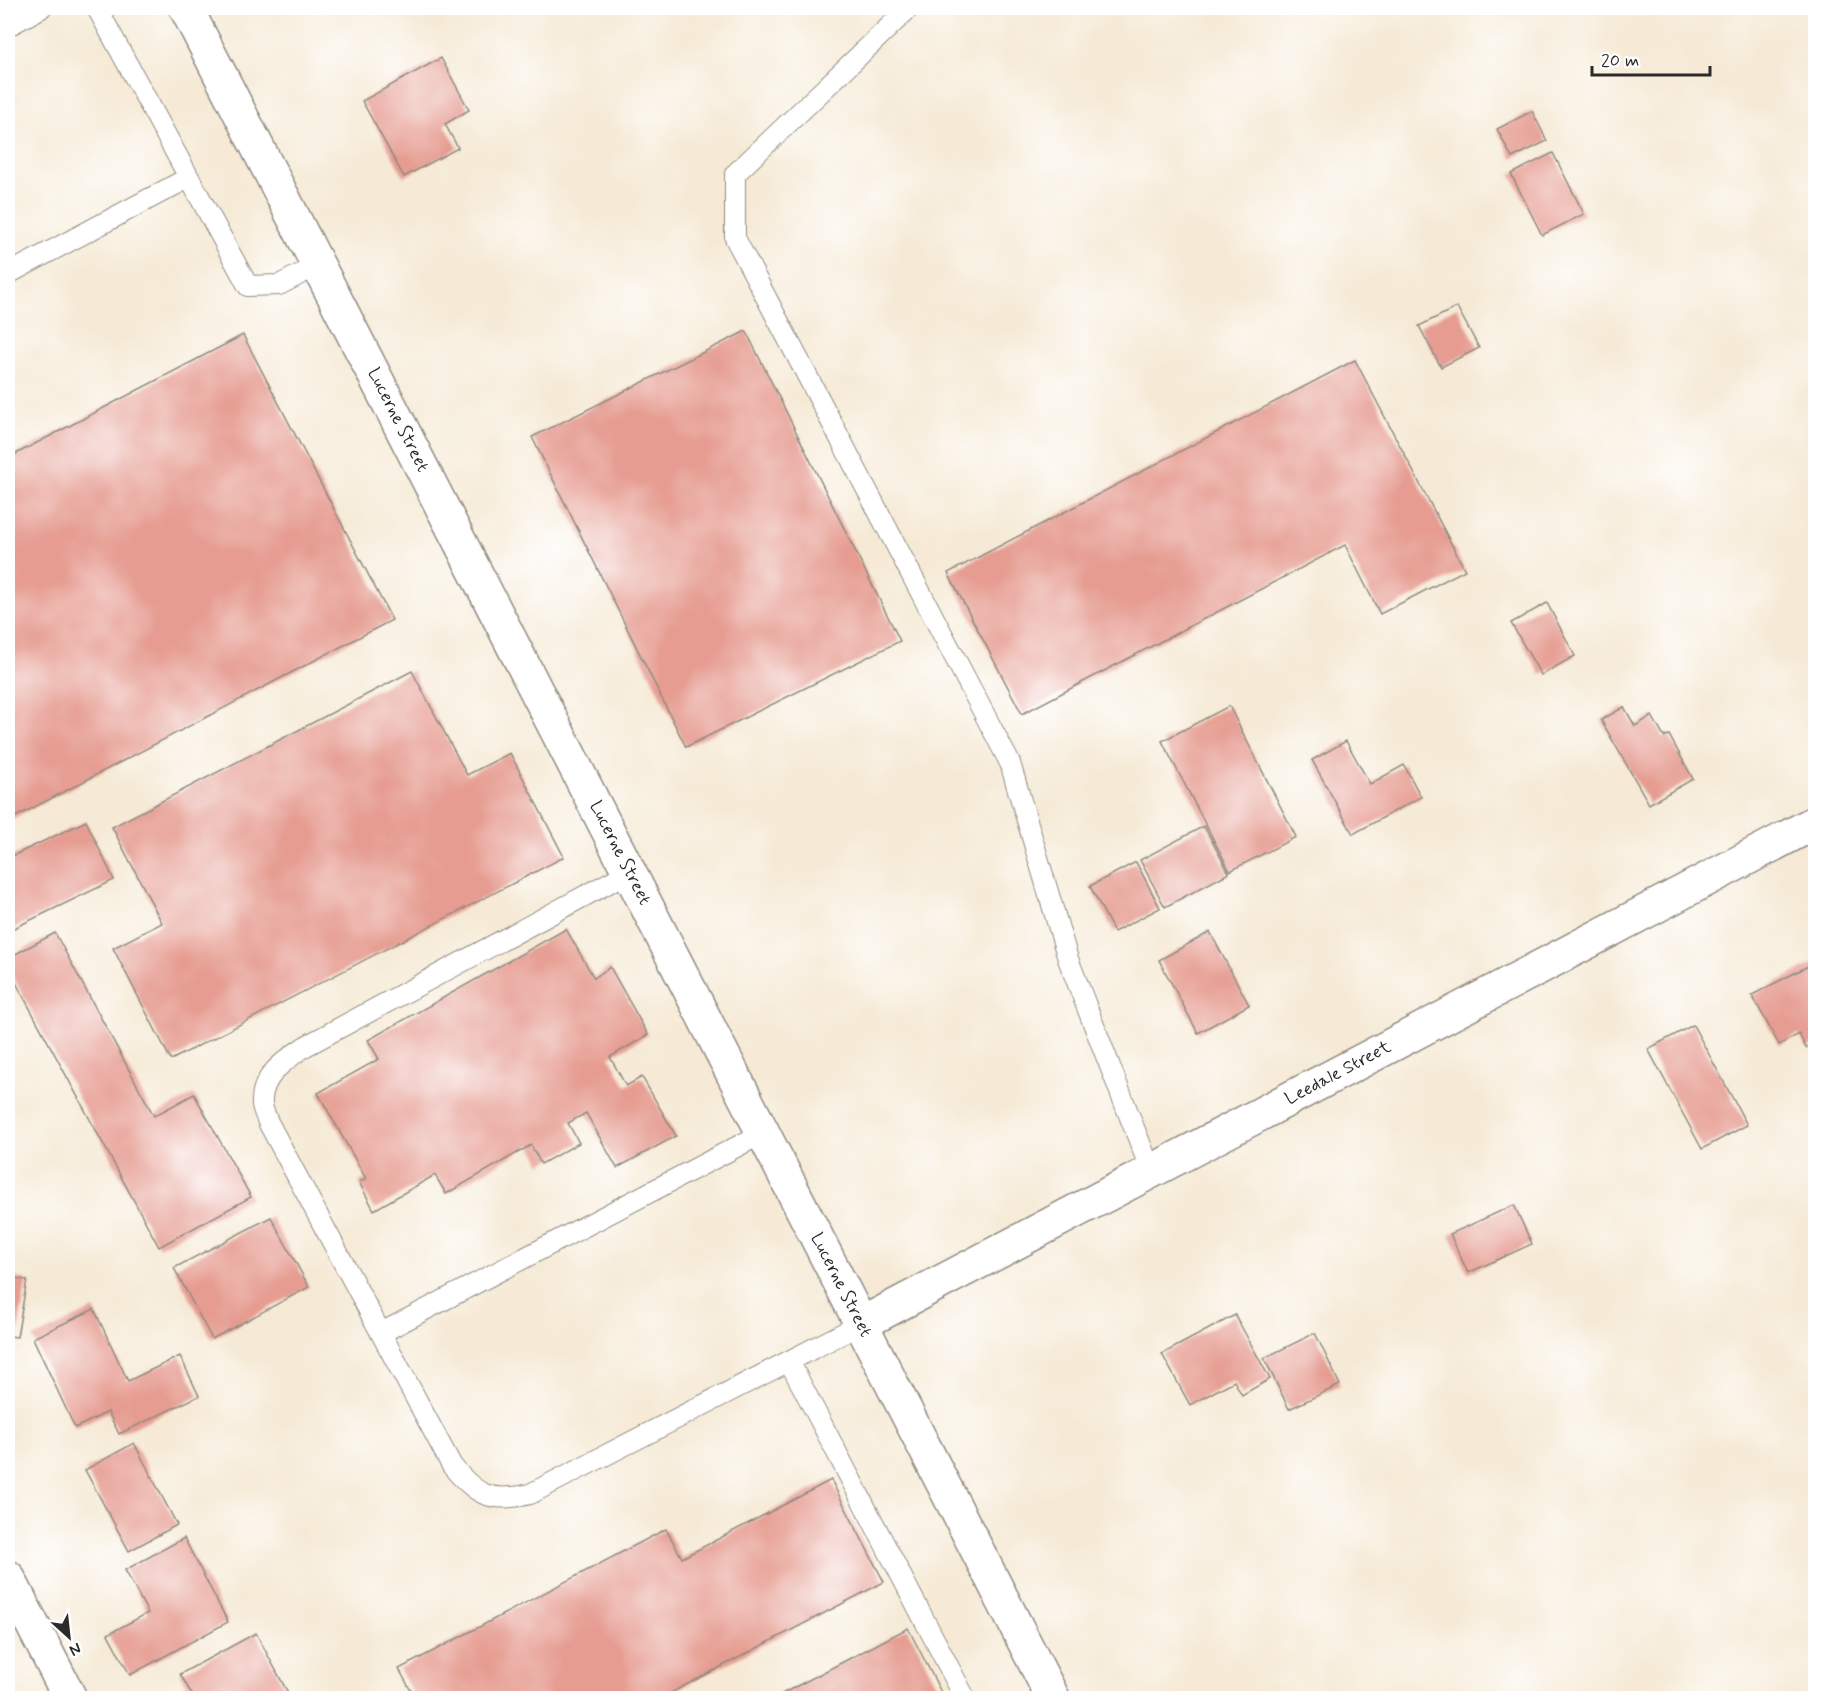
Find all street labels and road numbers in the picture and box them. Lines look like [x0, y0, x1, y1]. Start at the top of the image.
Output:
street label: Lucerne Street [361, 364, 435, 476]
street label: Lucerne Street [583, 797, 657, 909]
street label: Leedale Street [1281, 1035, 1396, 1111]
street label: Lucerne Street [804, 1229, 878, 1341]

